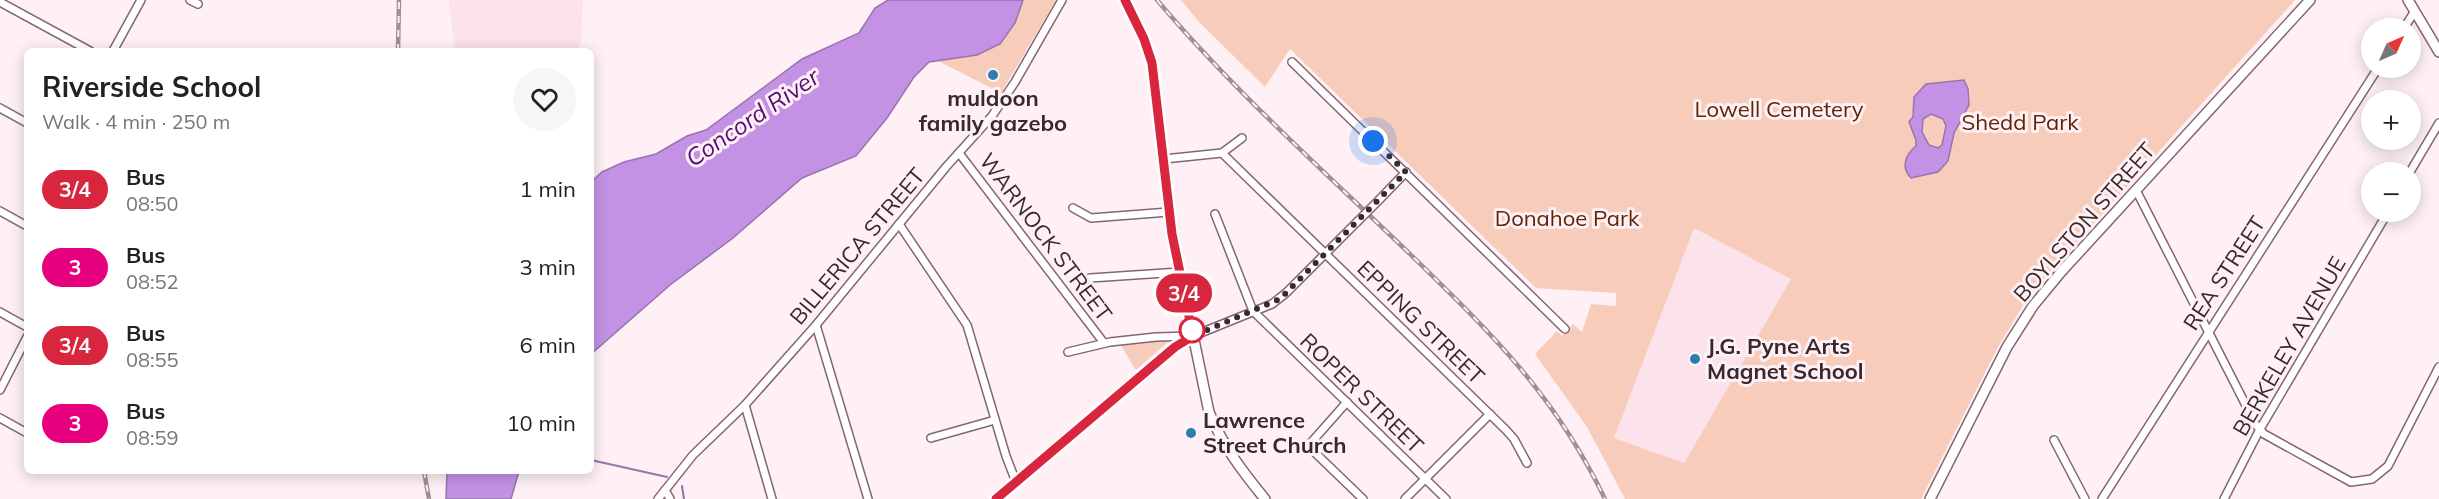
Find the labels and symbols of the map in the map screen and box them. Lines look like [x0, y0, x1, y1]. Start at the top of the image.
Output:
north arrow [2361, 18, 2421, 78]
water label: Concord River [680, 61, 826, 173]
marker: muldoon family gazebo [986, 68, 1000, 82]
place label: muldoon family gazebo [919, 84, 1067, 137]
park label: Lowell Cemetery [1695, 95, 1864, 123]
park label: Shedd Park [1961, 108, 2079, 136]
your location [1358, 126, 1388, 156]
street label: BOYLSTON STREET [2007, 137, 2161, 307]
street label: WARNOCK STREET [974, 147, 1118, 327]
street label: BILLERICA STREET [783, 162, 931, 330]
park label: Donahoe Park [1495, 204, 1640, 232]
street label: REA STREET [2177, 211, 2271, 335]
street label: BERKELEY AVENUE [2226, 251, 2352, 441]
street label: EPPING STREET [1351, 254, 1491, 390]
line badge: 3/4 [1150, 274, 1218, 312]
unlabelled marker [1179, 317, 1205, 343]
street label: ROPER STREET [1294, 327, 1430, 459]
place label: J.G. Pyne Arts Magnet School [1707, 332, 1863, 385]
marker: J.G. Pyne Arts Magnet School [1688, 352, 1702, 366]
place label: Lawrence Street Church [1203, 406, 1347, 459]
marker: Lawrence Street Church [1184, 426, 1198, 440]

